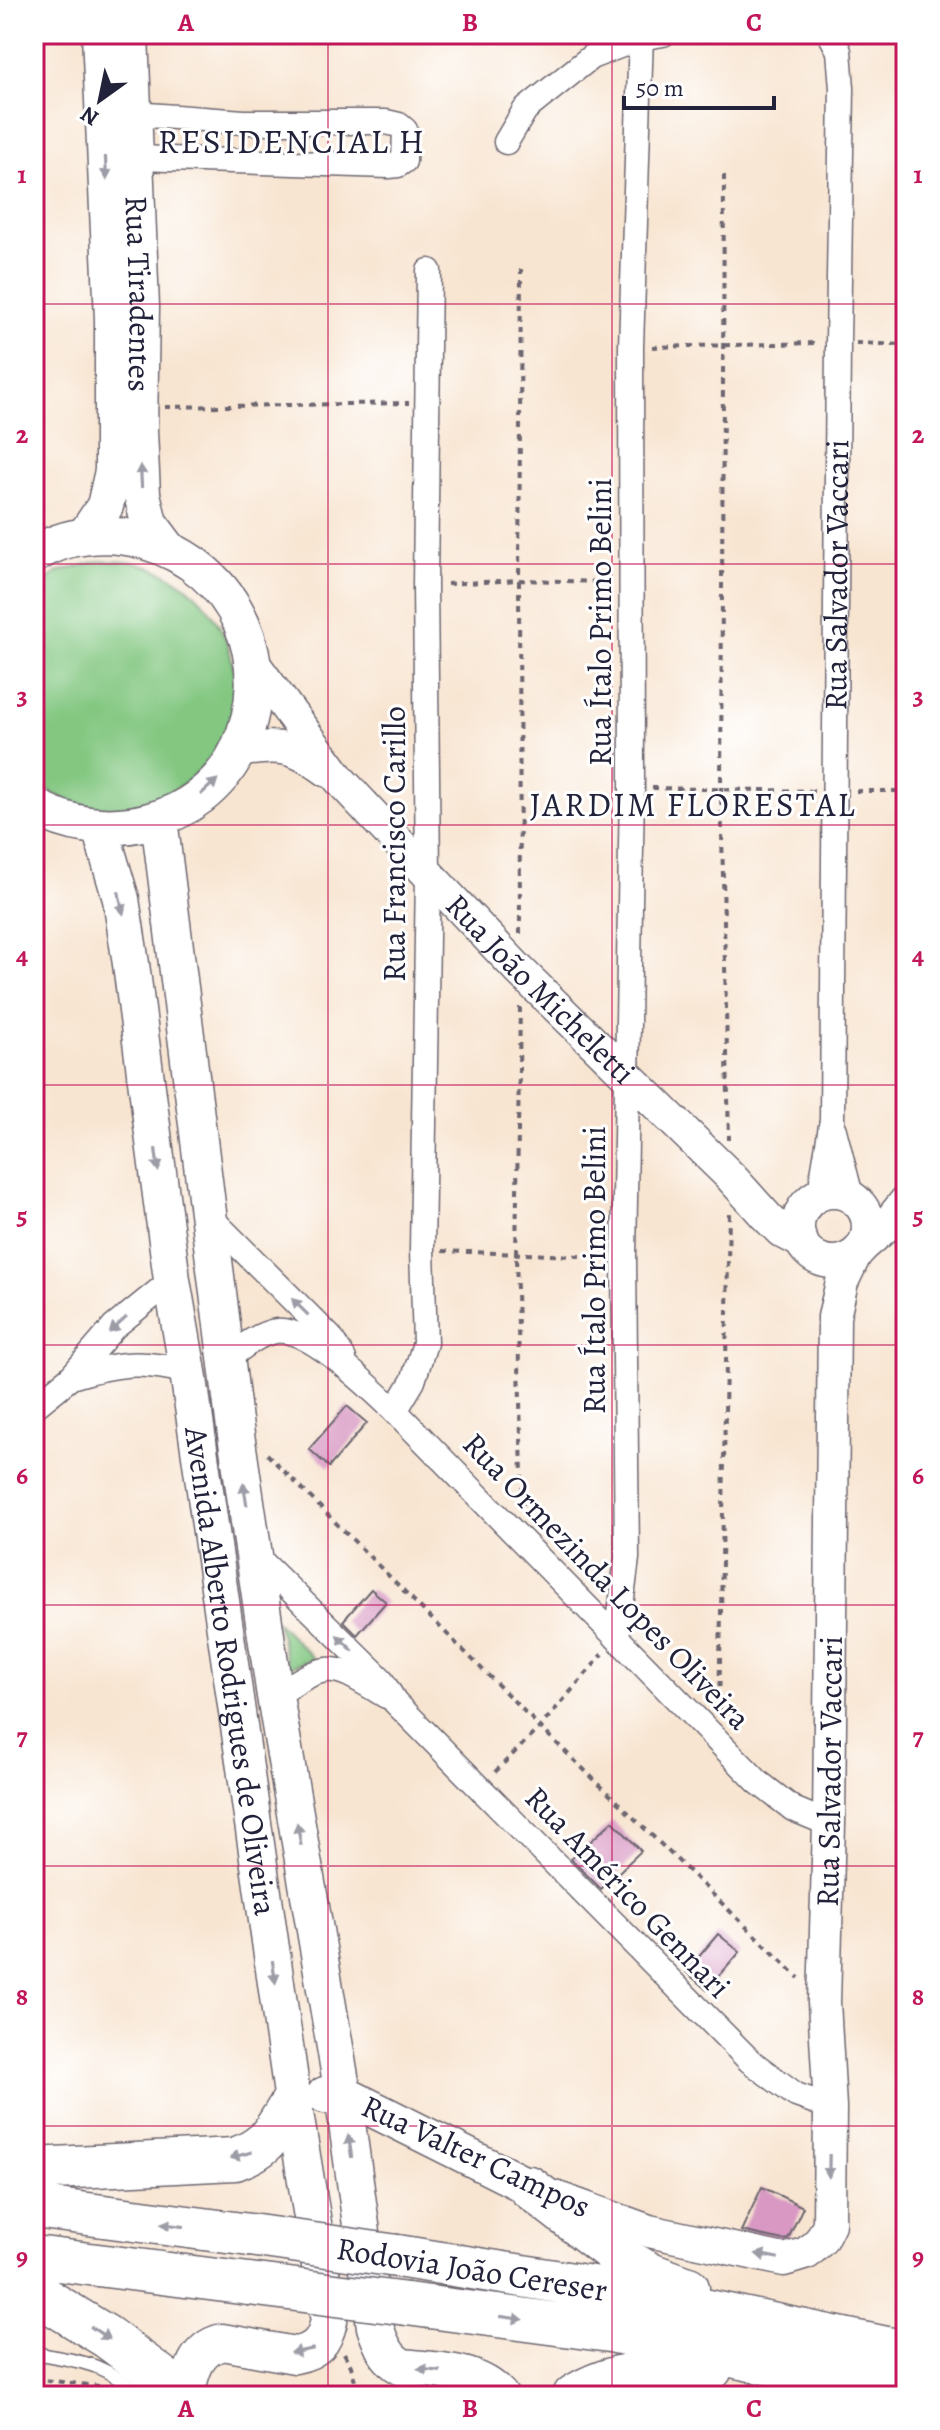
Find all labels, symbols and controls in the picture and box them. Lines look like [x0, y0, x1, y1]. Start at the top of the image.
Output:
text: A [177, 5, 195, 40]
text: B [462, 5, 478, 40]
text: C [746, 5, 762, 40]
north arrow [60, 60, 140, 140]
scale bar [624, 60, 774, 110]
text: 50 m [636, 72, 684, 104]
text: N [75, 99, 105, 133]
district label: RESIDENCIAL H [158, 118, 426, 165]
one-way arrow [100, 156, 113, 181]
text: 1 [17, 157, 27, 192]
text: 1 [913, 157, 923, 192]
street label: Rua Tiradentes [115, 195, 163, 392]
text: 2 [16, 417, 29, 452]
text: 2 [912, 417, 925, 452]
street label: Rua Salvador Vaccari [813, 439, 859, 711]
one-way arrow [134, 463, 147, 488]
street label: Rua Ítalo Primo Belini [578, 478, 622, 766]
text: 3 [16, 678, 28, 713]
text: 3 [912, 678, 924, 713]
street label: Rua Francisco Carillo [372, 706, 416, 982]
one-way arrow [198, 779, 218, 796]
district label: JARDIM FLORESTAL [530, 781, 856, 828]
street label: Rua João Micheletti [436, 884, 645, 1094]
one-way arrow [115, 891, 127, 916]
text: 4 [16, 938, 28, 973]
text: 4 [912, 938, 924, 973]
street label: Rua Ítalo Primo Belini [572, 1126, 616, 1414]
one-way arrow [150, 1148, 163, 1173]
text: 5 [16, 1198, 28, 1233]
text: 5 [912, 1198, 924, 1233]
one-way arrow [292, 1298, 310, 1317]
one-way arrow [109, 1315, 128, 1333]
street label: Avenida Alberto Rodrigues de Oliveira [174, 1423, 288, 1919]
street label: Rua Ormezinda Lopes Oliveira [453, 1423, 761, 1739]
text: 6 [16, 1458, 28, 1493]
text: 6 [912, 1458, 924, 1493]
one-way arrow [238, 1481, 251, 1506]
one-way arrow [336, 1634, 355, 1653]
street label: Rua Salvador Vaccari [805, 1636, 853, 1907]
text: 7 [16, 1719, 28, 1754]
text: 7 [912, 1719, 924, 1754]
street label: Rua Américo Gennari [515, 1776, 741, 2008]
one-way arrow [292, 1821, 304, 1846]
one-way arrow [268, 1960, 281, 1985]
text: 8 [16, 1979, 28, 2014]
text: 8 [912, 1979, 924, 2014]
street label: Rua Valter Campos [355, 2084, 597, 2228]
one-way arrow [343, 2133, 356, 2158]
one-way arrow [229, 2150, 254, 2162]
one-way arrow [823, 2154, 835, 2179]
one-way arrow [159, 2218, 184, 2231]
street label: Rodovia João Cereser [334, 2226, 610, 2312]
text: 9 [16, 2239, 28, 2274]
text: 9 [912, 2239, 924, 2274]
one-way arrow [754, 2249, 779, 2262]
one-way arrow [500, 2312, 525, 2325]
one-way arrow [89, 2326, 111, 2340]
one-way arrow [289, 2346, 314, 2358]
one-way arrow [416, 2363, 441, 2376]
text: A [177, 2391, 195, 2426]
text: B [462, 2391, 478, 2426]
text: C [746, 2391, 762, 2426]

